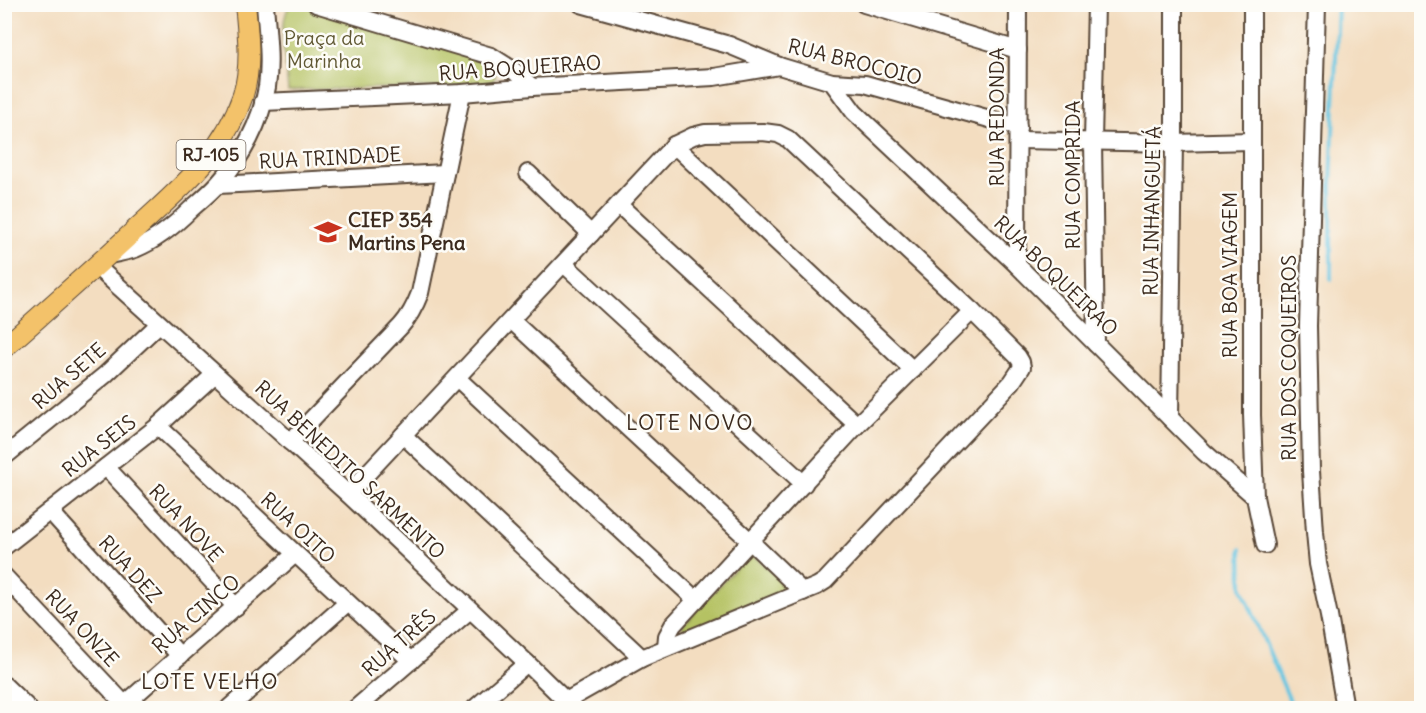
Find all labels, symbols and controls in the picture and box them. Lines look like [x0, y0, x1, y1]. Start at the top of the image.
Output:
park label: Praça da Marinha [284, 25, 364, 73]
street label: RUA BROCOIO [786, 33, 925, 90]
street label: RUA REDONDA [984, 47, 1009, 186]
street label: RUA BOQUEIRAO [438, 49, 602, 86]
street label: RUA COMPRIDA [1060, 100, 1085, 249]
street label: RUA INHANGUETÁ [1138, 126, 1165, 296]
road number: RJ-105 [176, 140, 246, 170]
street label: RUA TRINDADE [258, 141, 402, 174]
street label: RUA BOA VIAGEM [1217, 192, 1242, 358]
place label: CIEP 354 Martins Pena [348, 207, 466, 255]
street label: RUA BOQUEIRAO [989, 210, 1124, 341]
school or university icon: CIEP 354 Martins Pena [313, 217, 343, 247]
street label: RUA DOS COQUEIROS [1276, 255, 1301, 461]
street label: RUA SETE [27, 337, 110, 414]
street label: RUA BENEDITO SARMENTO [250, 375, 451, 564]
street label: RUA SEIS [57, 409, 141, 482]
district label: LOTE NOVO [626, 409, 754, 436]
street label: RUA NOVE [144, 479, 229, 567]
street label: RUA OITO [256, 487, 341, 569]
street label: RUA DEZ [94, 530, 167, 607]
street label: RUA CINCO [147, 569, 245, 658]
street label: RUA ONZE [40, 584, 124, 671]
street label: RUA TRÊS [357, 604, 441, 682]
district label: LOTE VELHO [141, 668, 279, 695]

